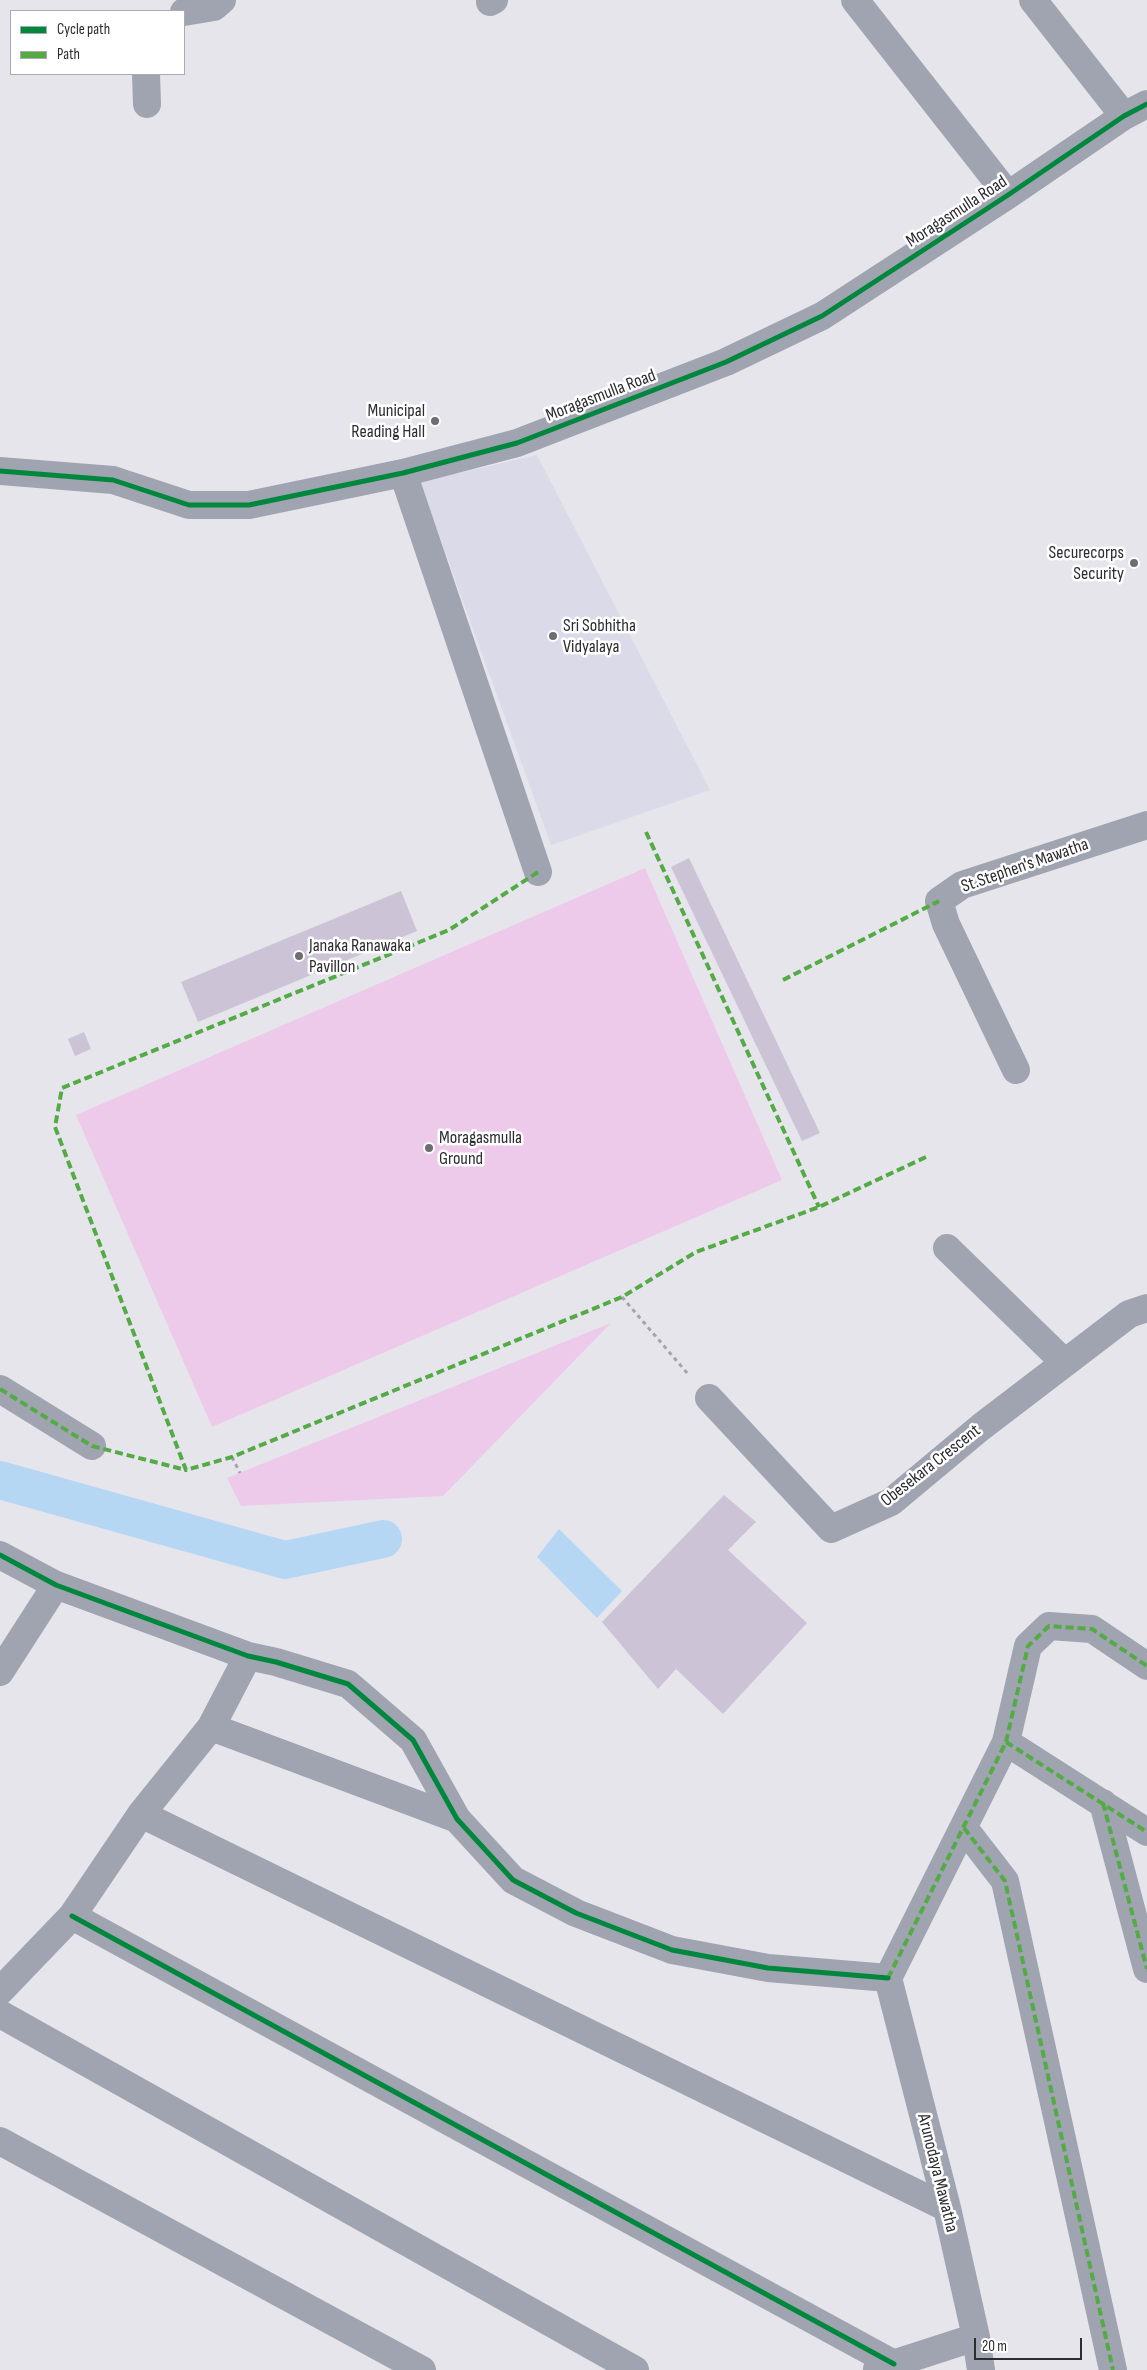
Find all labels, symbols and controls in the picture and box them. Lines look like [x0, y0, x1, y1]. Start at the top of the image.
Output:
legend [10, 10, 185, 75]
text: Cycle path [57, 20, 110, 39]
text: Path [57, 45, 80, 64]
street label: Moragasmulla Road [903, 171, 1011, 253]
street label: Moragasmulla Road [543, 365, 659, 427]
place label: Municipal Reading Hall [351, 400, 425, 442]
marker: Municipal Reading Hall [429, 415, 441, 427]
place label: Securecorps Security [1049, 542, 1124, 584]
marker: Securecorps Security [1128, 557, 1140, 569]
place label: Sri Sobhitha Vidyalaya [563, 615, 636, 658]
marker: Sri Sobhitha Vidyalaya [547, 630, 559, 642]
street label: St.Stephen's Mawatha [959, 834, 1091, 898]
place label: Janaka Ranawaka Pavillon [309, 935, 411, 978]
marker: Janaka Ranawaka Pavillon [293, 950, 305, 962]
place label: Moragasmulla Ground [439, 1127, 522, 1170]
marker: Moragasmulla Ground [423, 1142, 435, 1154]
street label: Obesekara Crescent [877, 1420, 985, 1512]
street label: Arunodaya Mawatha [912, 2112, 962, 2234]
scale bar [977, 2328, 1084, 2360]
text: 20 m [982, 2337, 1007, 2356]

